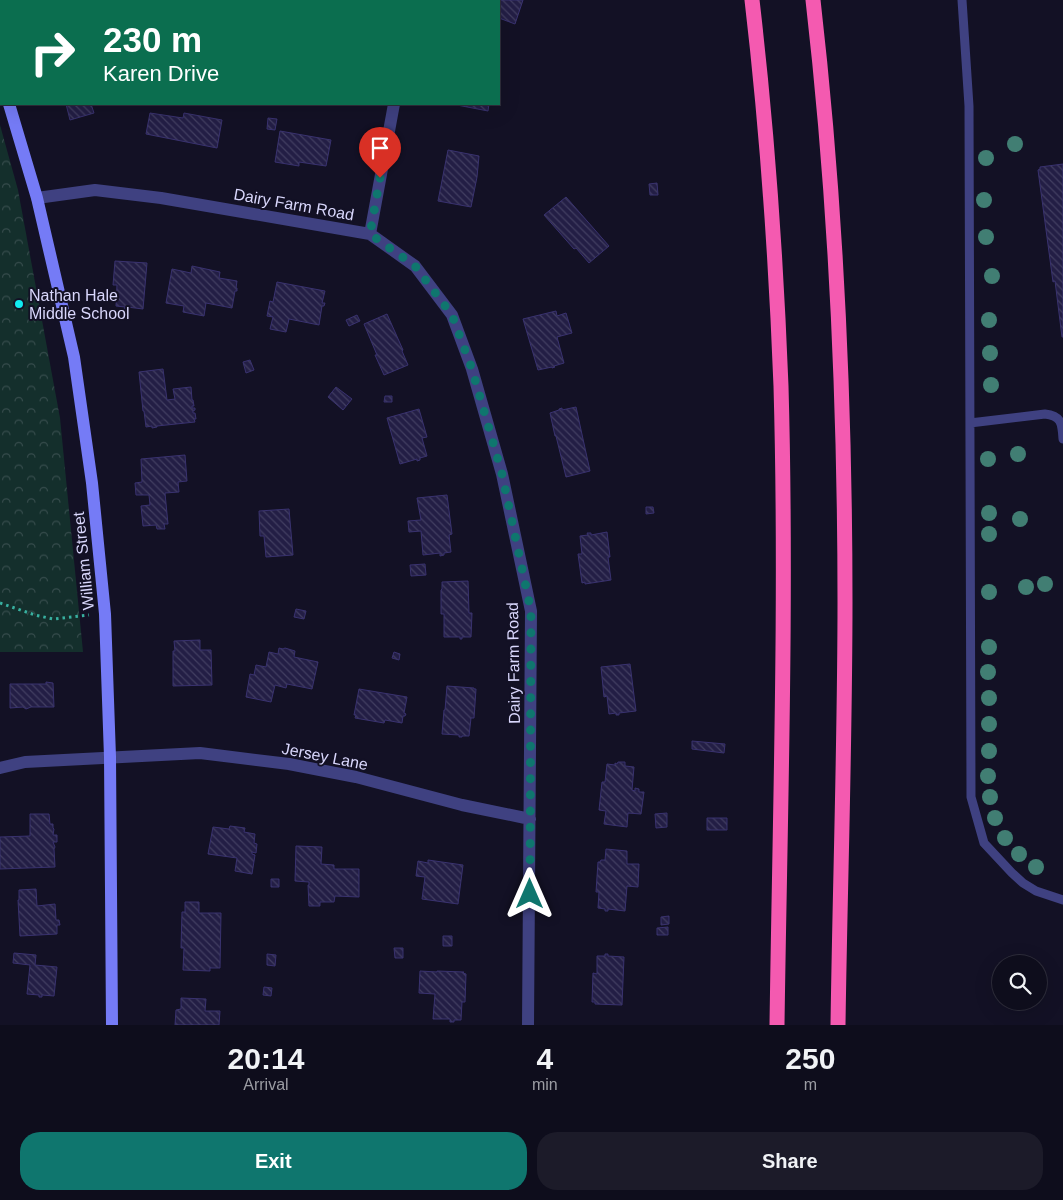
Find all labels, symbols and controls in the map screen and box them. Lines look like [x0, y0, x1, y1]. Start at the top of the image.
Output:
icon: right [20, 20, 85, 85]
text: 230 m [103, 20, 202, 59]
text: Karen Drive [103, 61, 219, 86]
pin [359, 127, 401, 178]
icon: arrive [366, 134, 394, 162]
street label: Dairy Farm Road [232, 186, 355, 223]
place label: Nathan Hale Middle School [29, 287, 130, 322]
marker: Nathan Hale Middle School [13, 298, 25, 310]
street label: William Street [70, 510, 97, 611]
street label: Dairy Farm Road [504, 602, 523, 724]
street label: Jersey Lane [280, 740, 369, 773]
position arrow [503, 867, 555, 919]
map controls [992, 955, 1047, 1010]
button: search [992, 955, 1047, 1010]
text: 20:14 [228, 1042, 304, 1075]
text: 4 [536, 1042, 553, 1075]
text: 250 [785, 1042, 835, 1075]
text: Arrival [243, 1076, 289, 1093]
text: min [532, 1076, 558, 1093]
text: m [804, 1076, 817, 1093]
button: Exit [20, 1132, 527, 1190]
button: Share [537, 1132, 1043, 1190]

